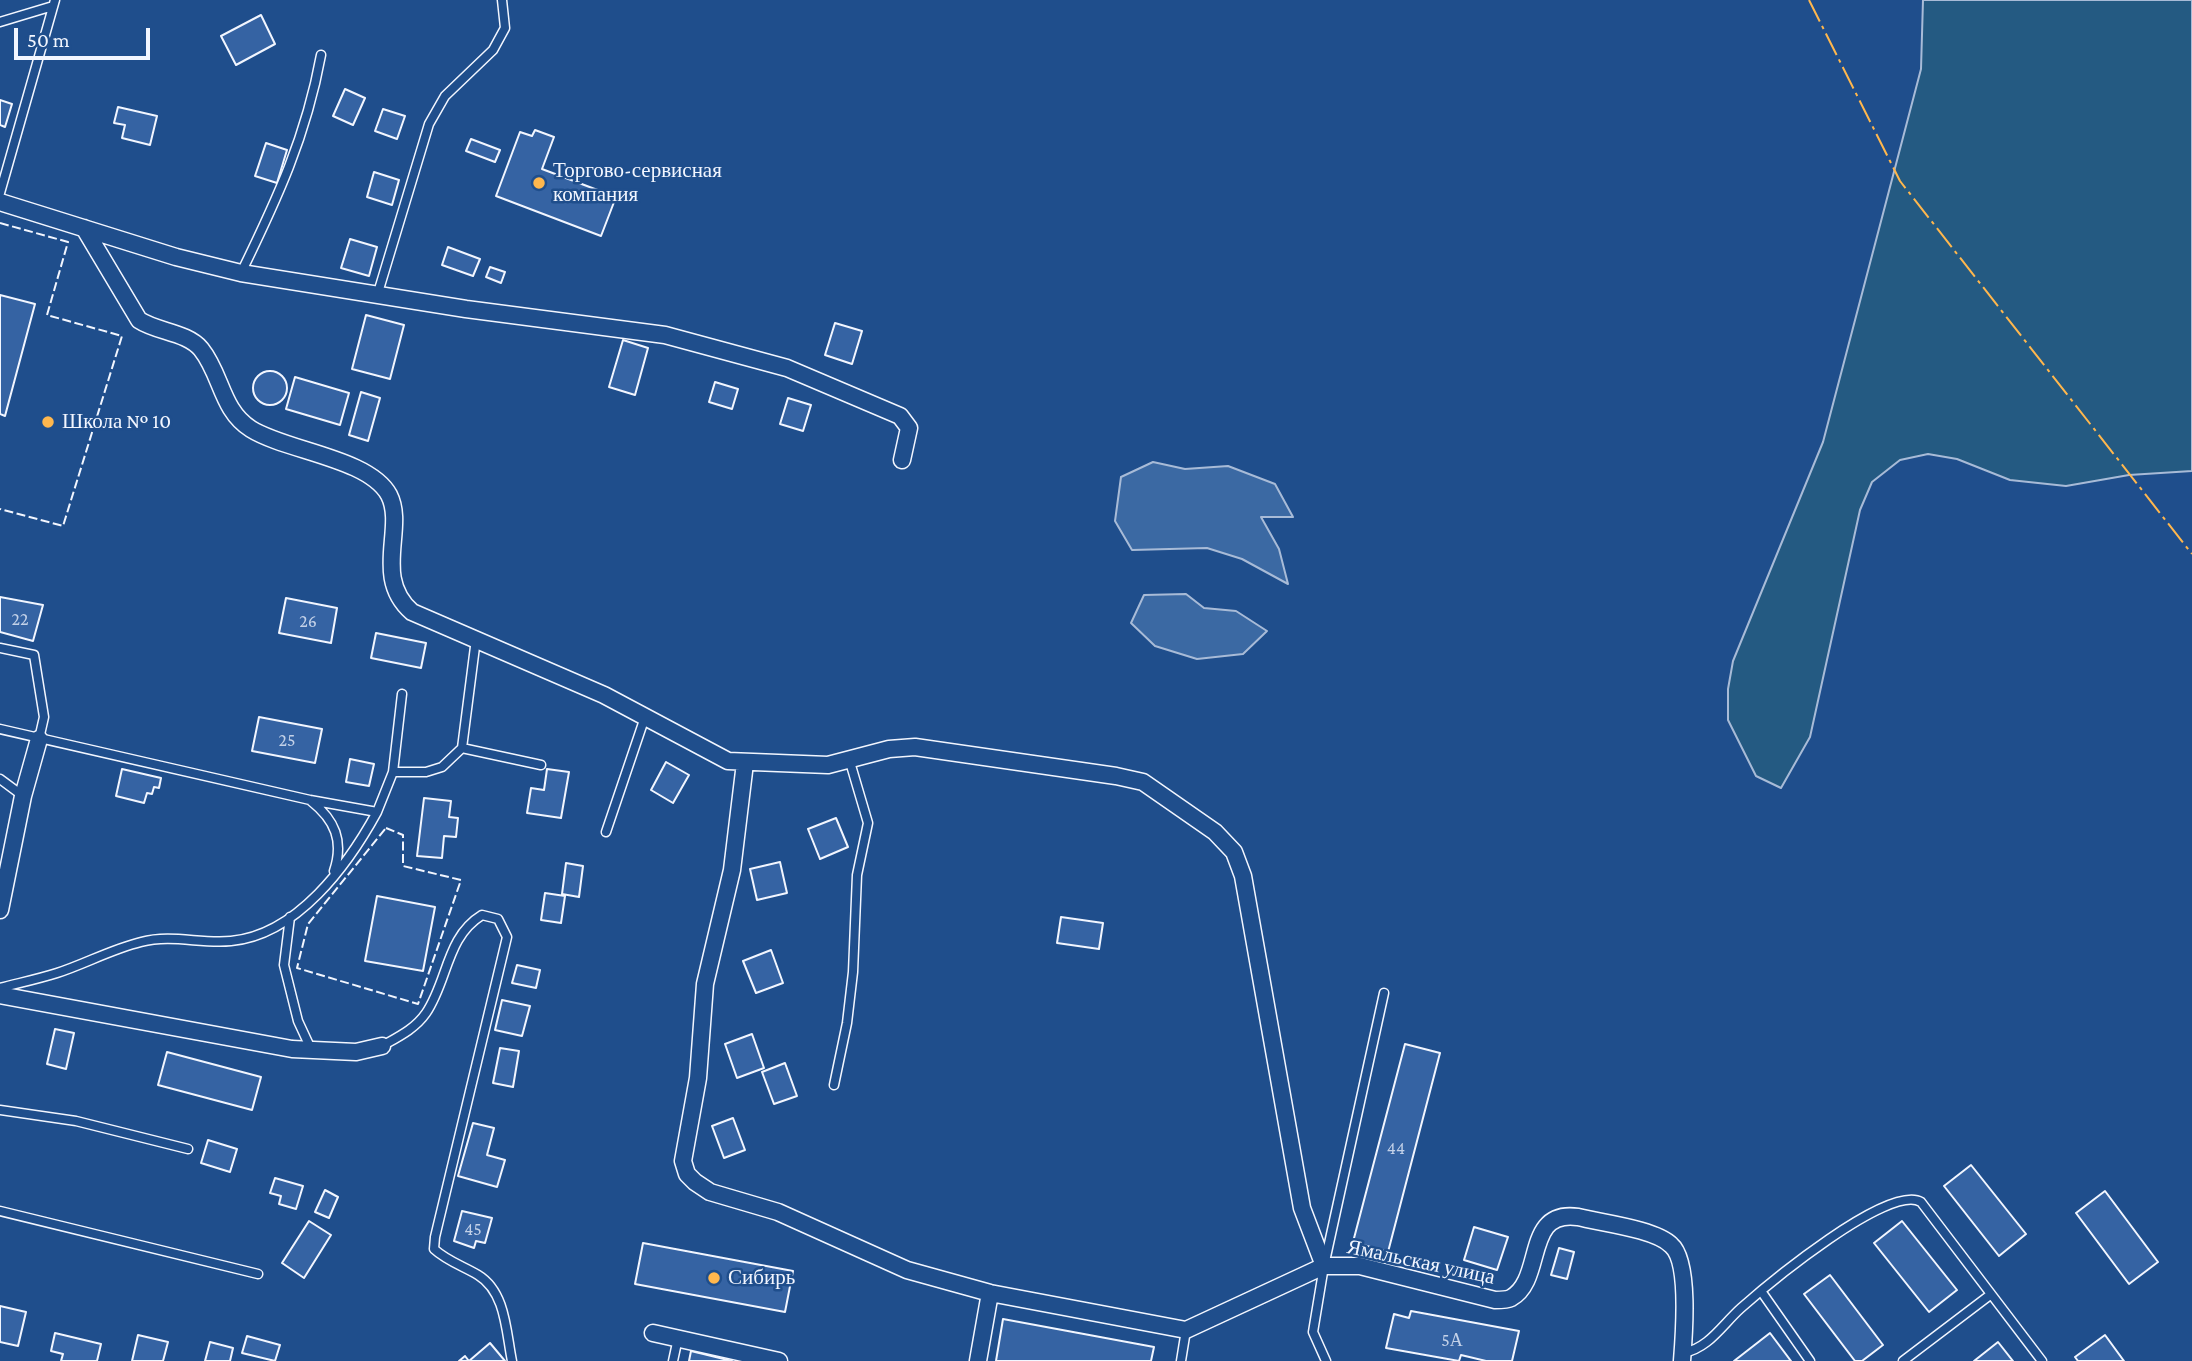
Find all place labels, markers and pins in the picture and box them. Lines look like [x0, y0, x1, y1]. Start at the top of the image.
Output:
place label: Торгово-сервисная компания [553, 158, 722, 208]
marker: Торгово-сервисная компания [531, 175, 547, 191]
place label: Школа № 10 [62, 409, 171, 435]
marker: Школа № 10 [40, 414, 56, 430]
place label: Сибирь [728, 1265, 795, 1291]
marker: Сибирь [706, 1270, 722, 1286]

